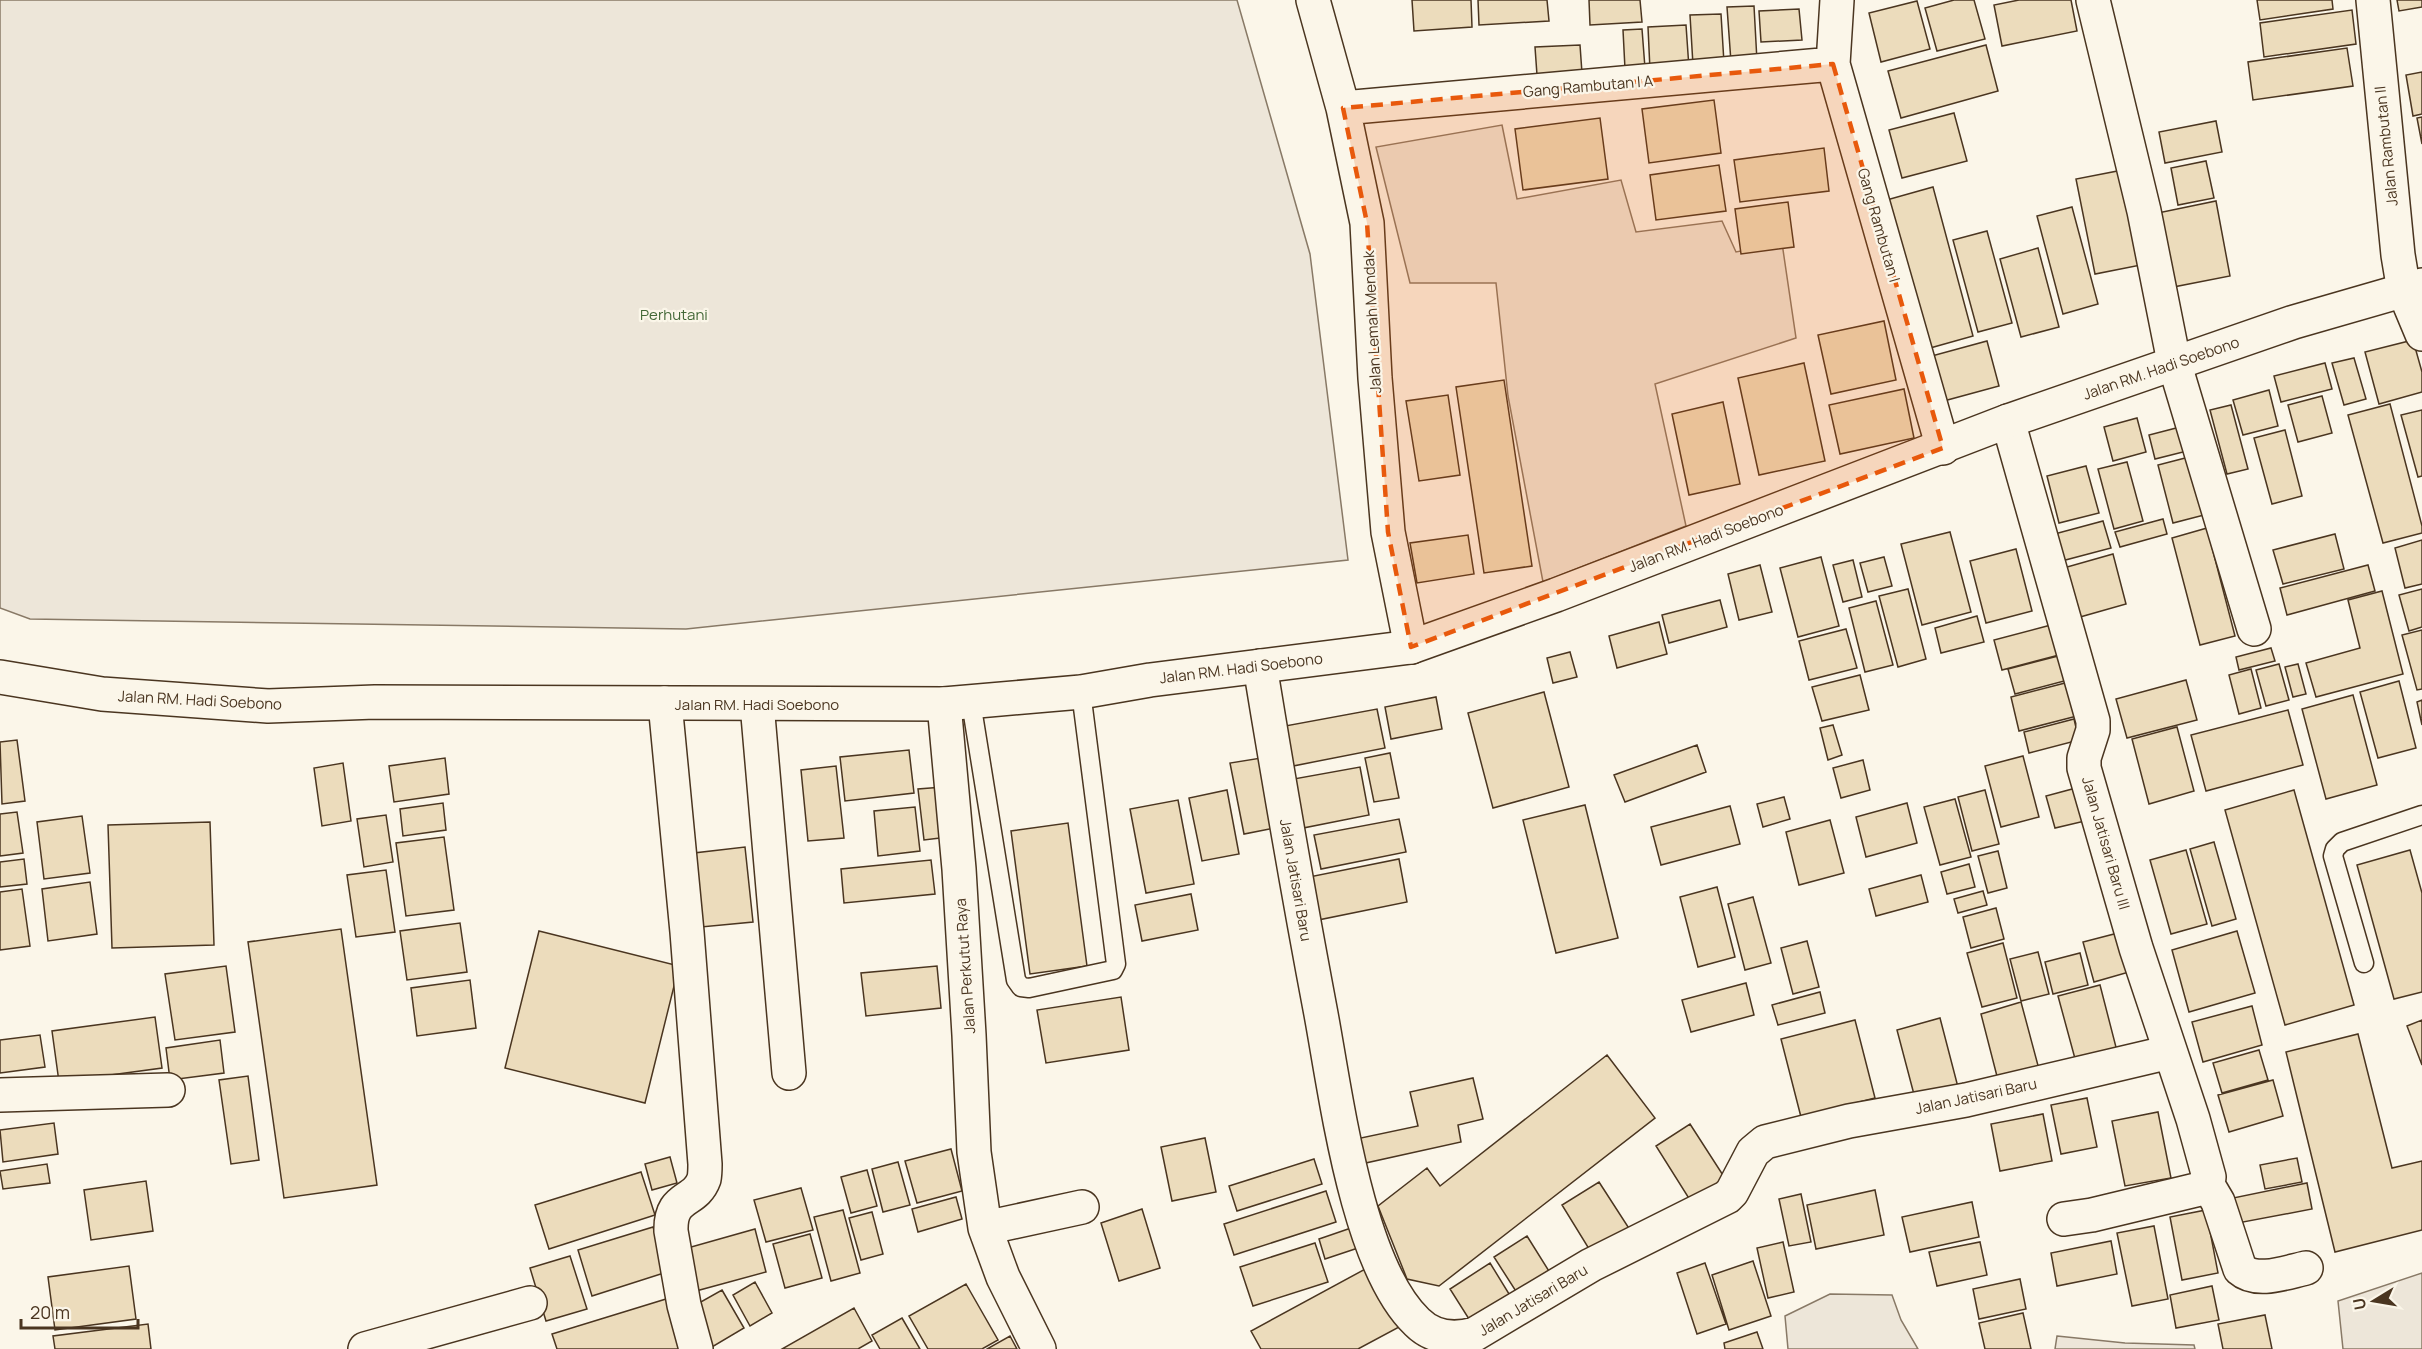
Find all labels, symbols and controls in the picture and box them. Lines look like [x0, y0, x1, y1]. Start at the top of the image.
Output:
street label: Gang Rambutan I A [1522, 70, 1654, 102]
street label: Jalan Rambutan II [2369, 85, 2403, 207]
street label: Gang Rambutan I [1853, 166, 1905, 284]
street label: Jalan Lemah Mendak [1358, 250, 1386, 394]
park label: Perhutani [640, 304, 708, 325]
street label: Jalan RM. Hadi Soebono [2080, 331, 2242, 405]
street label: Jalan RM. Hadi Soebono [1626, 499, 1787, 577]
street label: Jalan RM. Hadi Soebono [1158, 648, 1324, 688]
street label: Jalan RM. Hadi Soebono [117, 685, 283, 715]
street label: Jalan RM. Hadi Soebono [675, 694, 839, 715]
street label: Jalan Jatisari Baru III [2077, 774, 2135, 912]
street label: Jalan Jatisari Baru [1275, 817, 1317, 943]
street label: Jalan Perkutut Raya [950, 898, 980, 1034]
street label: Jalan Jatisari Baru [1913, 1073, 2039, 1119]
street label: Jalan Jatisari Baru [1475, 1259, 1591, 1341]
north arrow [2344, 1271, 2404, 1331]
scale bar [21, 1292, 138, 1330]
text: U [2347, 1296, 2371, 1312]
text: 20 m [30, 1300, 70, 1324]

